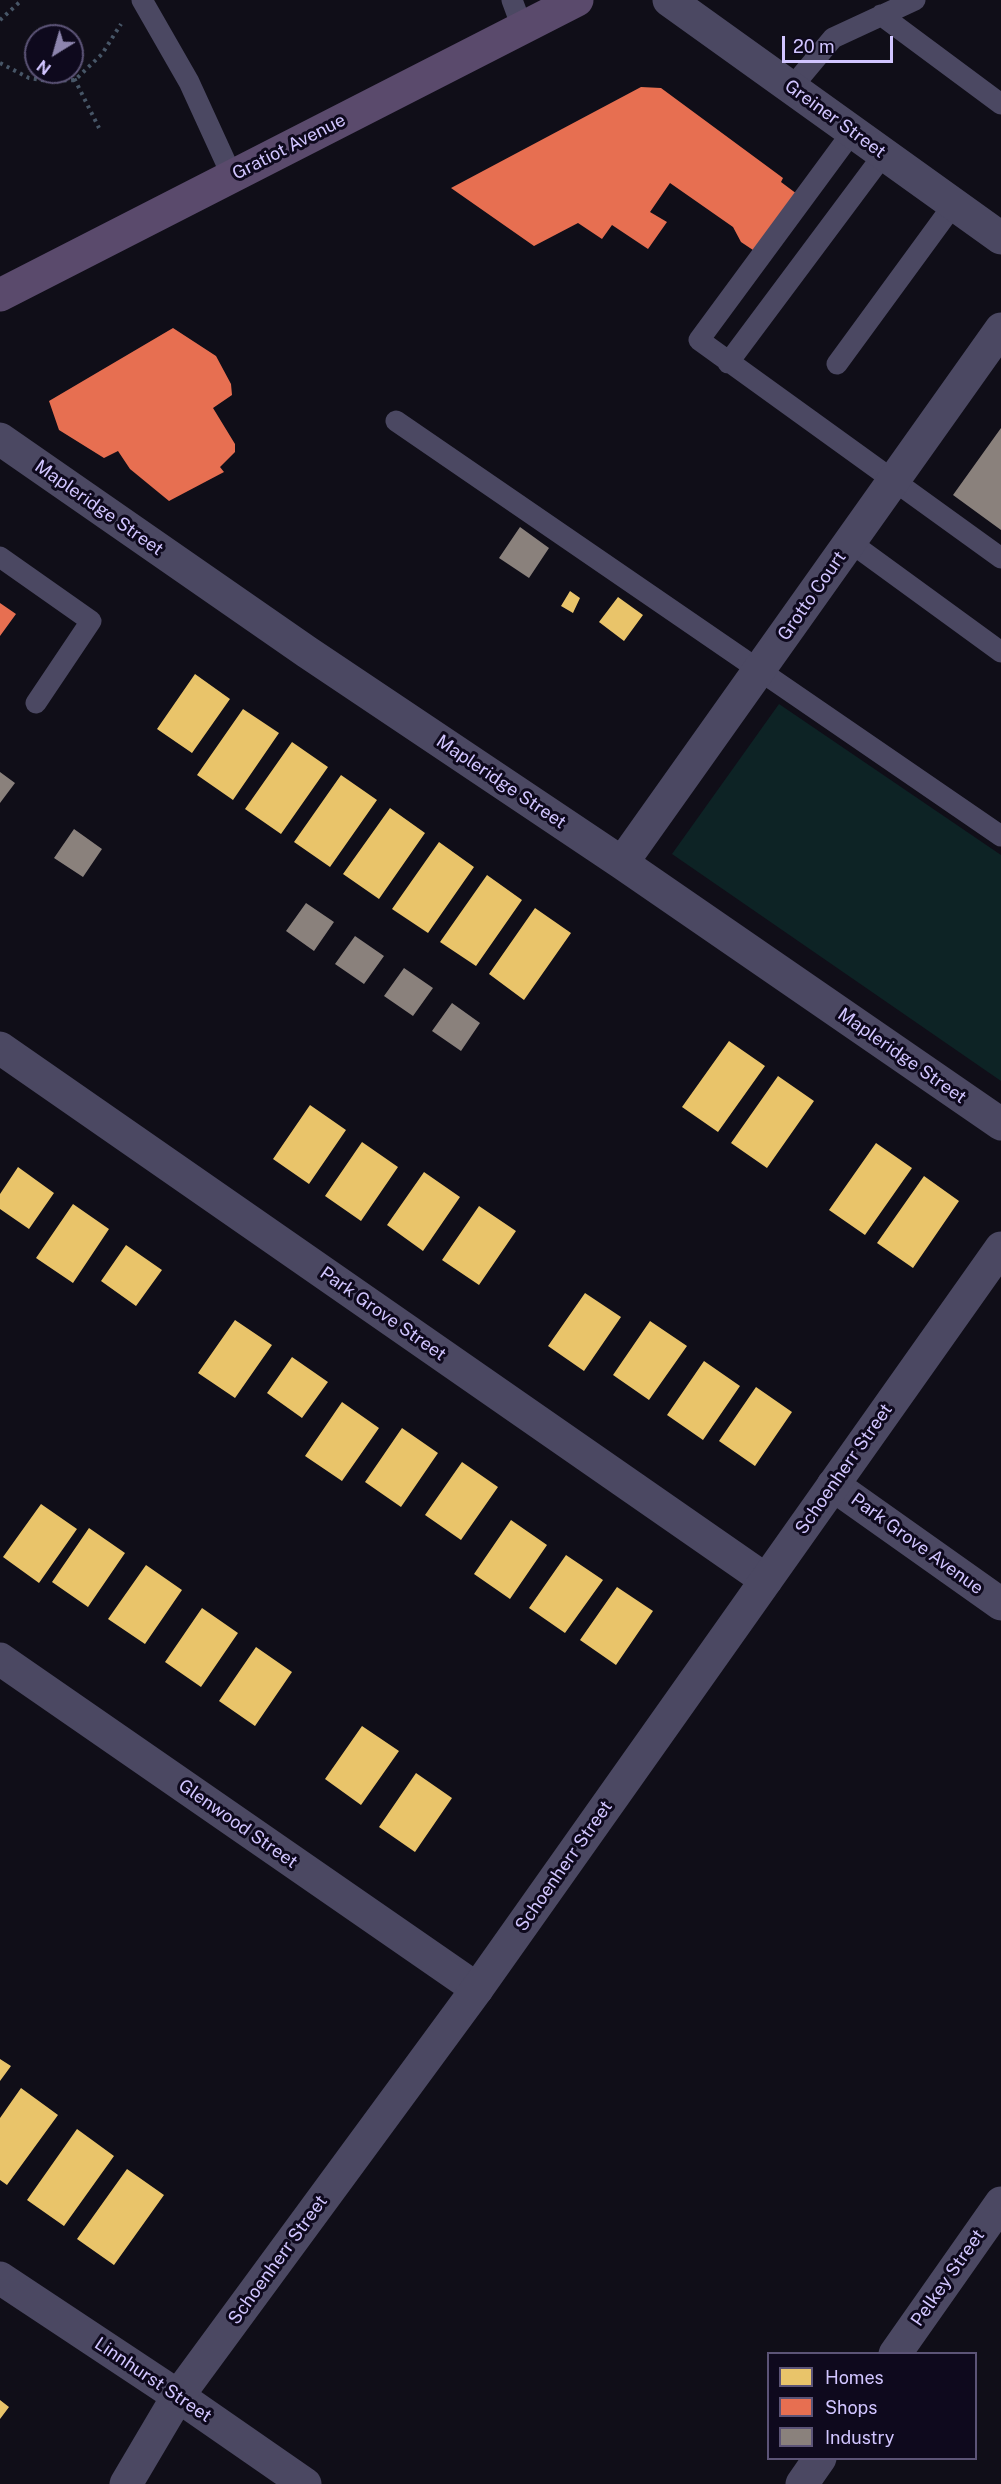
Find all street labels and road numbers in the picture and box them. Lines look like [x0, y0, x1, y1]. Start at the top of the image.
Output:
street label: Greiner Street [780, 75, 890, 163]
street label: Gratiot Avenue [229, 109, 349, 185]
street label: Mapleridge Street [31, 456, 167, 560]
street label: Grotto Court [773, 547, 851, 645]
street label: Mapleridge Street [432, 731, 570, 833]
street label: Mapleridge Street [834, 1004, 970, 1108]
street label: Park Grove Street [316, 1262, 450, 1366]
street label: Schoenherr Street [791, 1400, 897, 1538]
street label: Park Grove Avenue [847, 1489, 987, 1599]
street label: Glenwood Street [174, 1775, 302, 1873]
street label: Schoenherr Street [511, 1797, 617, 1935]
street label: Schoenherr Street [224, 2191, 332, 2329]
street label: Pelkey Street [907, 2225, 989, 2331]
street label: Linnhurst Street [90, 2333, 216, 2427]

